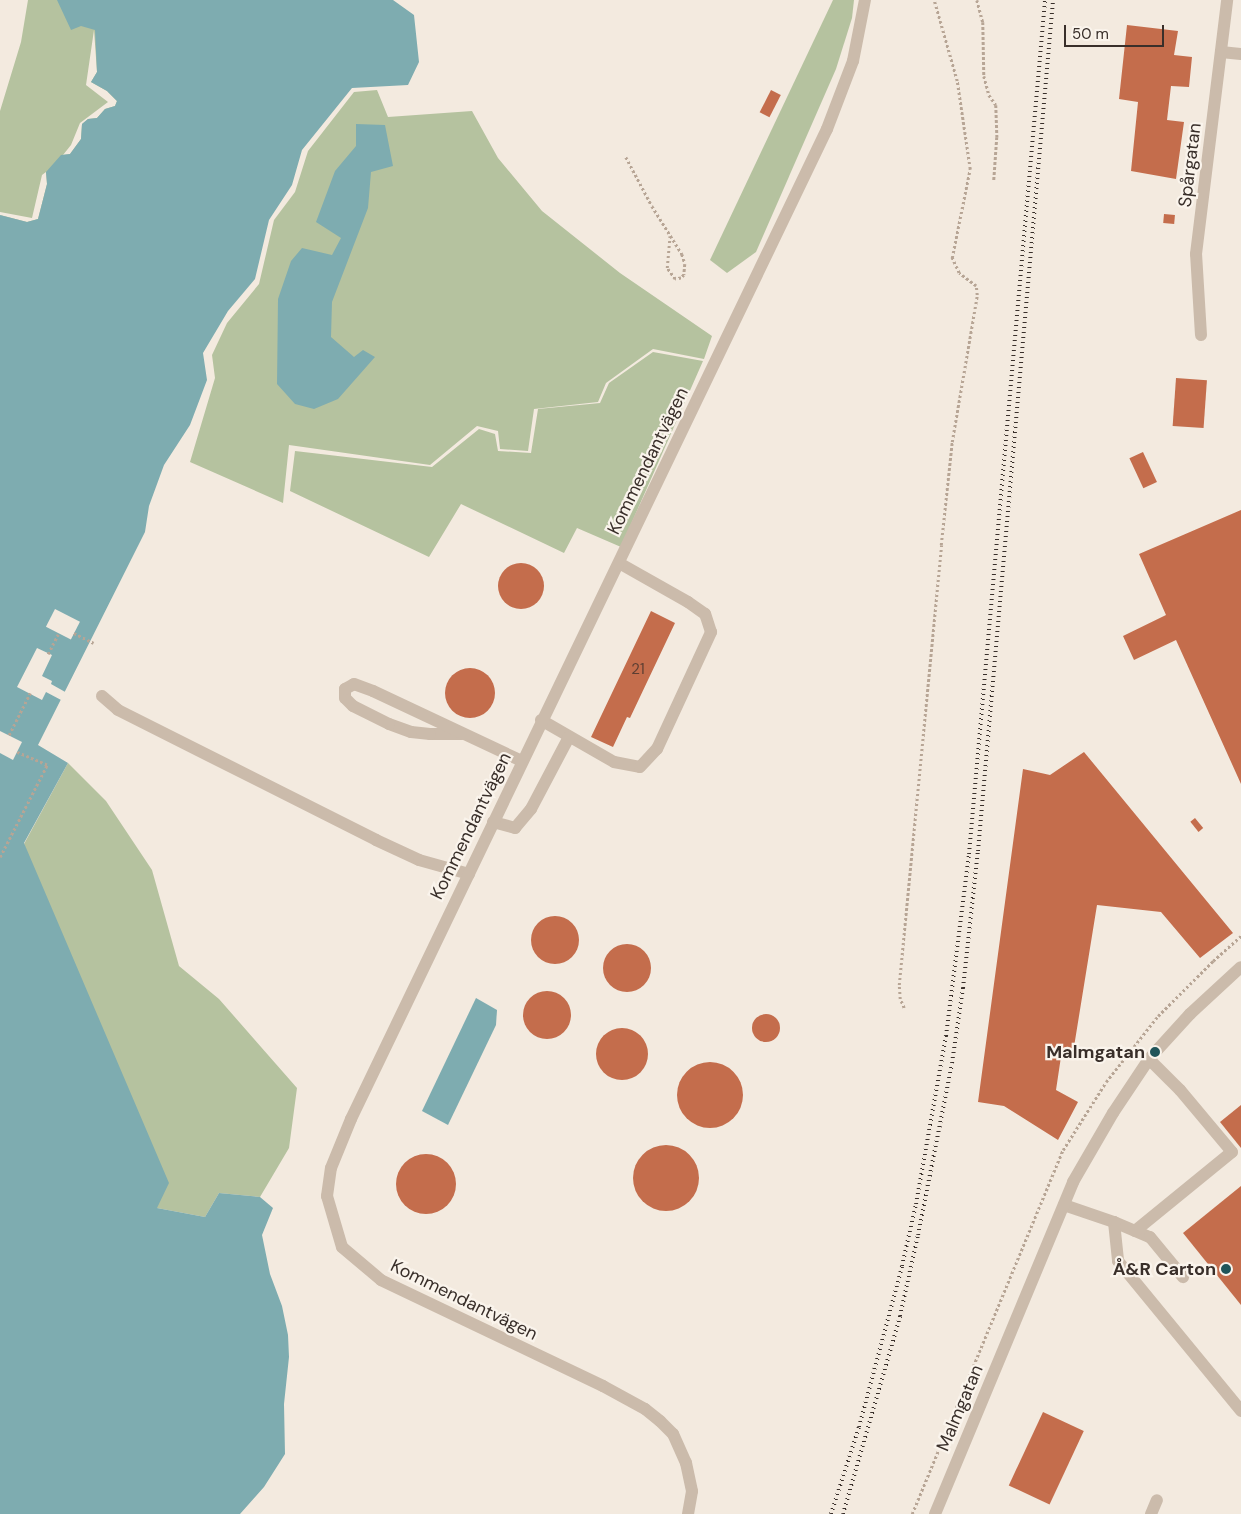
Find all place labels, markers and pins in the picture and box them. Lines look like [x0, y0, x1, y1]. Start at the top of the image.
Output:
place label: Malmgatan [1046, 1041, 1145, 1063]
marker: Malmgatan [1149, 1046, 1161, 1058]
place label: Å&R Carton [1113, 1258, 1216, 1280]
marker: Å&R Carton [1220, 1263, 1232, 1275]

